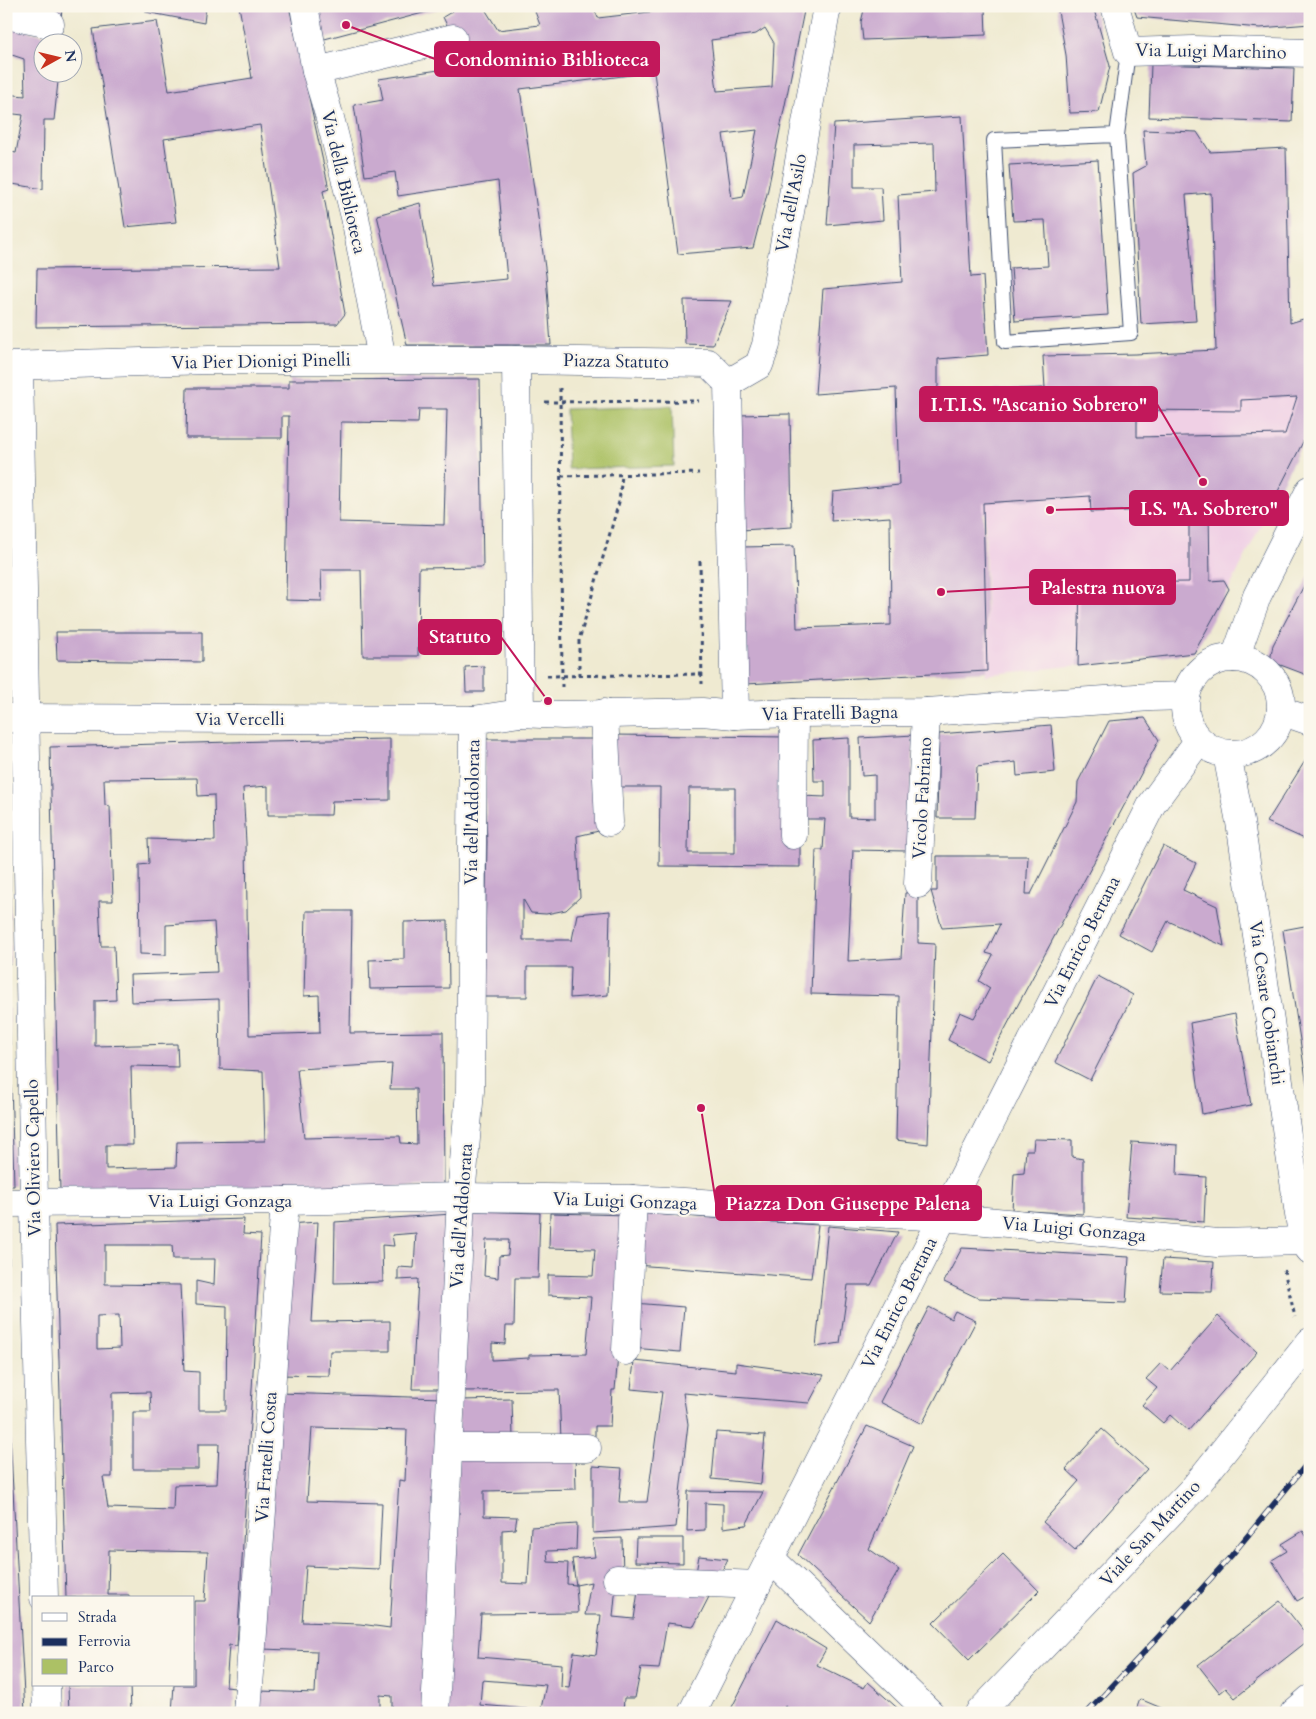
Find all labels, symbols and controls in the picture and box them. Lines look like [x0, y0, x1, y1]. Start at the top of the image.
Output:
north arrow [32, 32, 82, 82]
street label: Via Luigi Marchino [1135, 38, 1287, 65]
callout: Condominio Biblioteca [435, 42, 659, 76]
text: Condominio Biblioteca [445, 47, 650, 73]
text: N [60, 49, 81, 64]
street label: Via della Biblioteca [315, 108, 372, 257]
street label: Via dell'Asilo [770, 151, 813, 255]
street label: Via Pier Dionigi Pinelli [171, 347, 351, 376]
street label: Piazza Statuto [563, 348, 669, 375]
callout: I.T.I.S. "Ascanio Sobrero" [920, 387, 1157, 421]
text: I.T.I.S. "Ascanio Sobrero" [931, 392, 1147, 418]
callout: I.S. "A. Sobrero" [1130, 491, 1288, 525]
text: I.S. "A. Sobrero" [1140, 496, 1278, 522]
callout: Palestra nuova [1030, 570, 1175, 604]
text: Palestra nuova [1041, 575, 1166, 601]
callout: Statuto [419, 620, 501, 654]
text: Statuto [429, 624, 491, 650]
street label: Via Fratelli Bagna [762, 700, 899, 727]
street label: Via Vercelli [195, 707, 285, 732]
street label: Vicolo Fabriano [907, 736, 938, 860]
street label: Via dell'Addolorata [459, 739, 486, 885]
street label: Via Enrico Bertana [1038, 872, 1127, 1013]
street label: Via Cesare Cobianchi [1243, 919, 1290, 1087]
street label: Via Oliviero Capello [20, 1079, 47, 1237]
street label: Via dell'Addolorata [444, 1142, 479, 1290]
street label: Via Luigi Gonzaga [552, 1186, 698, 1217]
callout: Piazza Don Giuseppe Palena [716, 1186, 981, 1220]
street label: Via Luigi Gonzaga [148, 1189, 293, 1214]
text: Piazza Don Giuseppe Palena [726, 1191, 971, 1217]
street label: Via Luigi Gonzaga [1001, 1211, 1147, 1248]
street label: Via Enrico Bertana [855, 1233, 944, 1374]
street label: Via Fratelli Costa [249, 1390, 284, 1523]
street label: Viale San Martino [1094, 1474, 1207, 1592]
legend [32, 1596, 195, 1686]
text: Strada [78, 1607, 117, 1627]
text: Ferrovia [78, 1631, 131, 1651]
text: Parco [78, 1657, 114, 1677]

